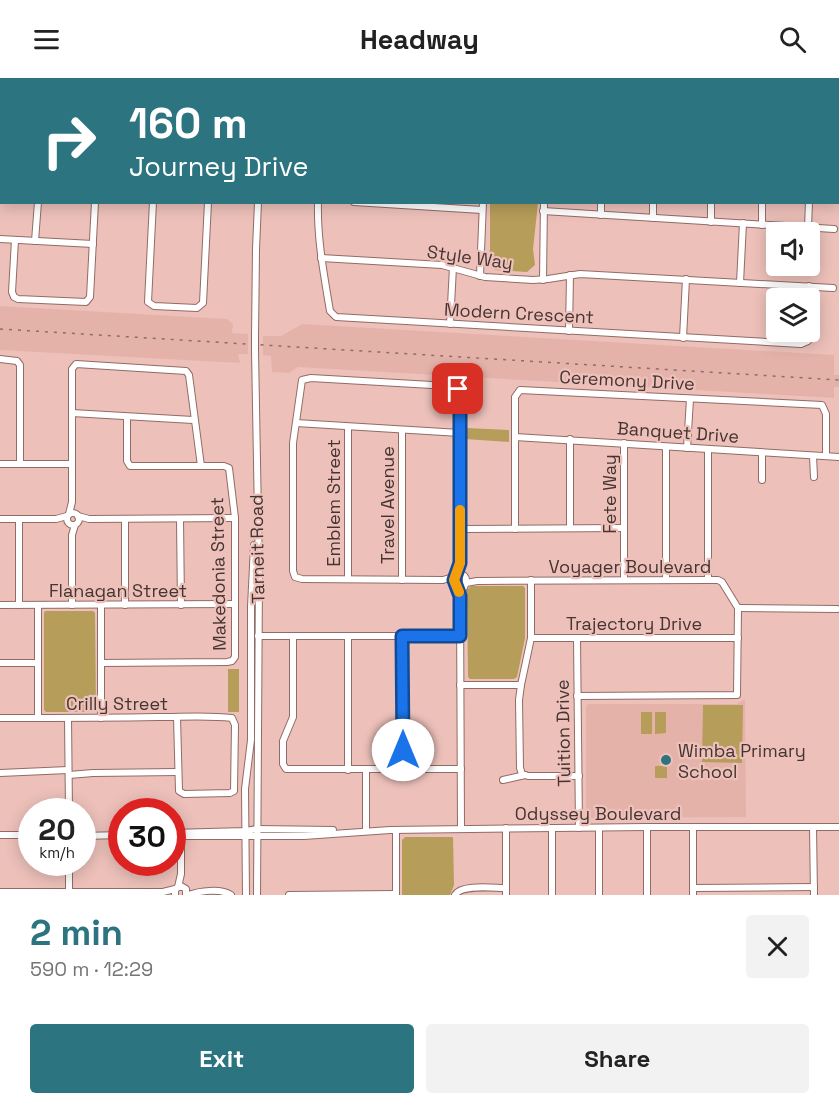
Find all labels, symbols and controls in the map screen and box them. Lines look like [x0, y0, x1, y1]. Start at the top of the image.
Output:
text: Headway [360, 22, 479, 57]
icon: menu [30, 23, 63, 56]
icon: search [776, 23, 809, 56]
text: 160 m [129, 97, 248, 150]
icon: right [30, 102, 108, 180]
text: Journey Drive [129, 149, 308, 184]
map controls [766, 222, 820, 342]
button: sound [766, 222, 820, 276]
street label: Style Way [426, 240, 514, 274]
button: layers [766, 288, 820, 342]
street label: Modern Crescent [443, 298, 595, 328]
pin [432, 363, 483, 414]
street label: Ceremony Drive [559, 365, 695, 395]
icon: arrive [441, 372, 474, 405]
street label: Banquet Drive [616, 416, 740, 448]
street label: Emblem Street [322, 439, 345, 567]
street label: Travel Avenue [376, 446, 399, 564]
street label: Fete Way [598, 454, 621, 534]
street label: Tarneit Road [245, 494, 269, 604]
street label: Makedonia Street [205, 497, 231, 651]
street label: Voyager Boulevard [549, 555, 711, 578]
street label: Flanagan Street [49, 579, 187, 602]
street label: Trajectory Drive [566, 612, 702, 635]
street label: Tuition Drive [551, 679, 575, 787]
street label: Crilly Street [66, 692, 168, 715]
position arrow [371, 718, 435, 782]
place label: Wimba Primary School [678, 739, 806, 783]
marker: Wimba Primary School [659, 753, 673, 767]
speed limit sign: 30 [108, 798, 186, 876]
street label: Odyssey Boulevard [515, 802, 681, 825]
text: 20 [38, 810, 76, 849]
text: km/h [39, 843, 75, 862]
text: 2 min [30, 910, 123, 956]
button: close [746, 915, 809, 978]
text: 590 m · 12:29 [30, 956, 153, 982]
button: Exit [30, 1024, 414, 1093]
button: Share [426, 1024, 809, 1093]

